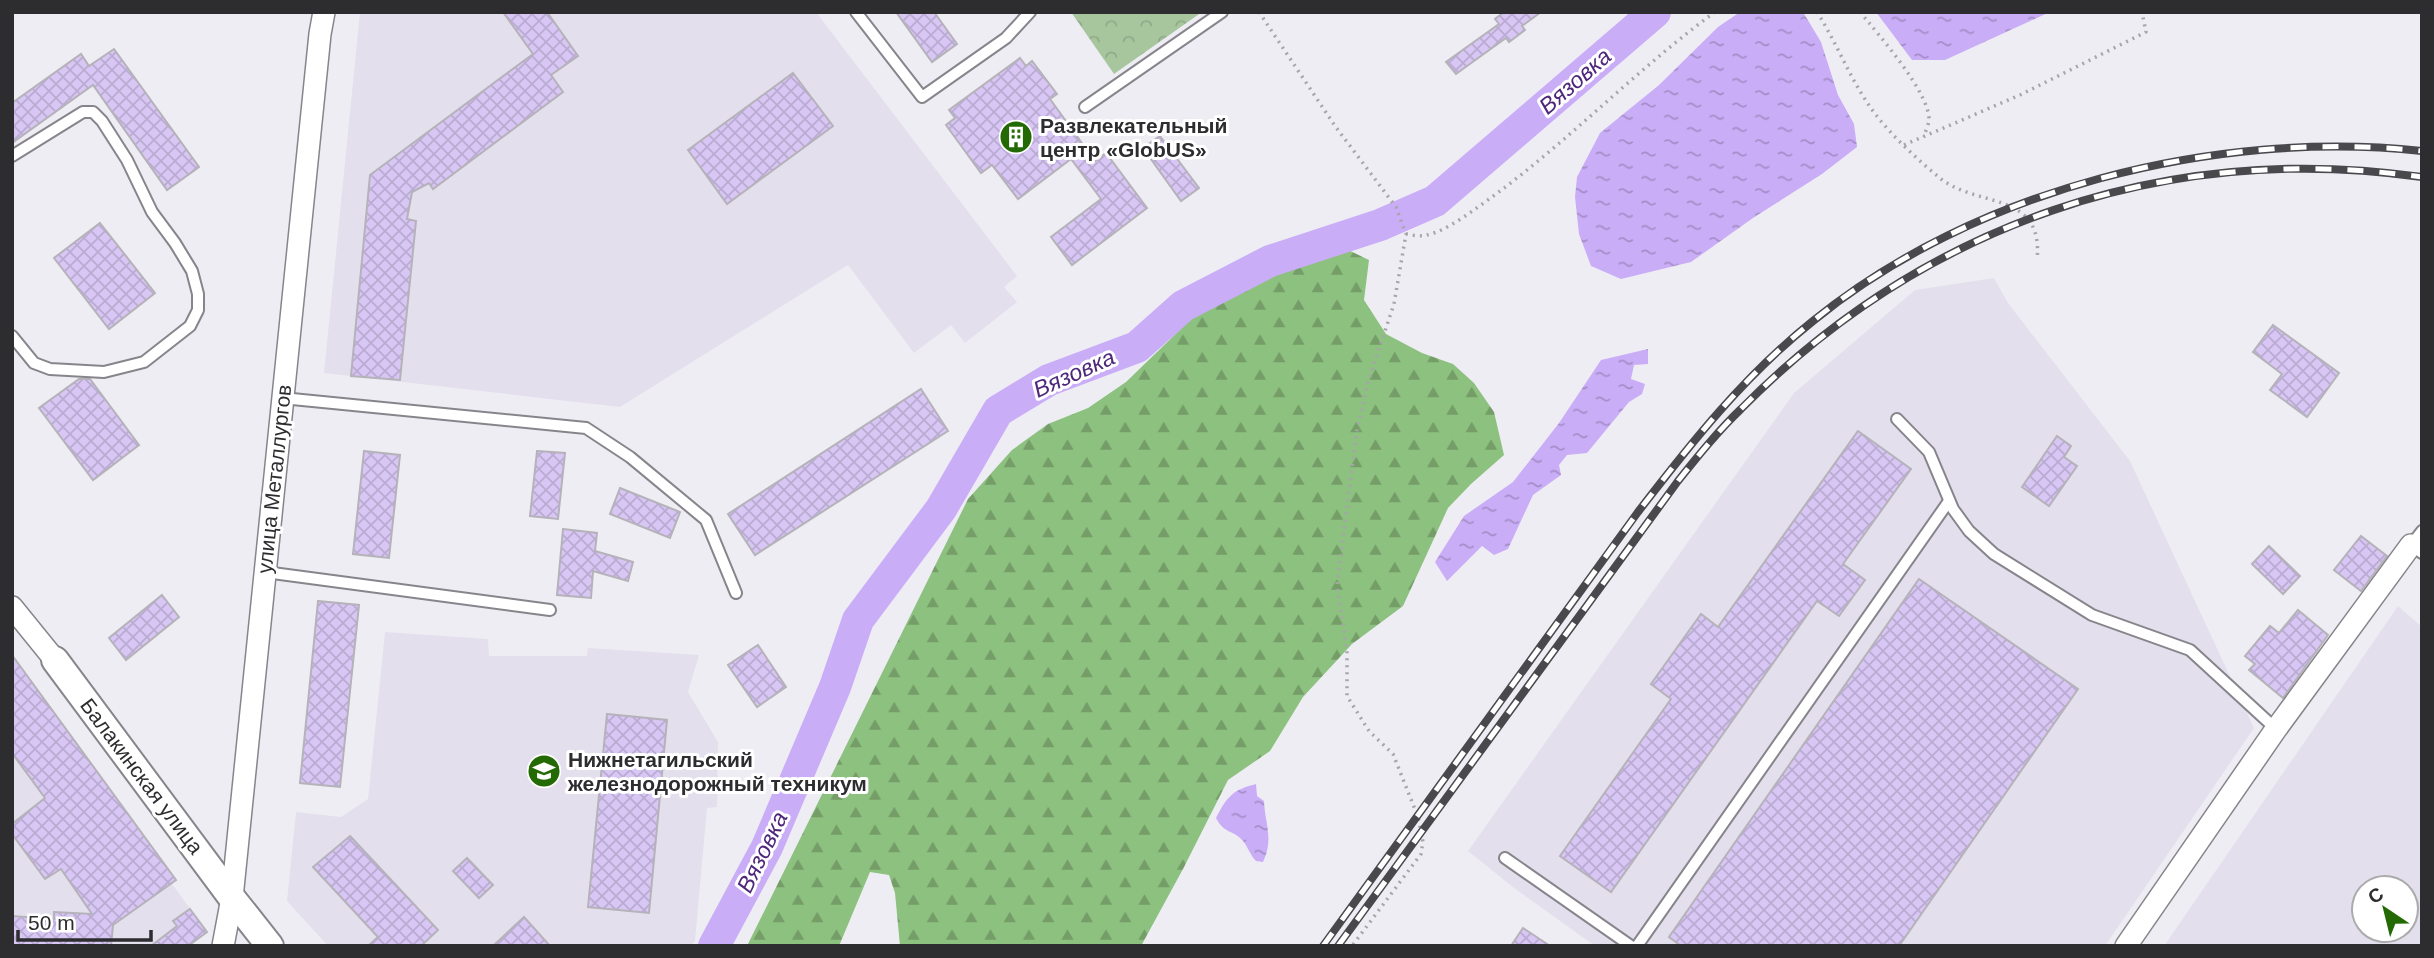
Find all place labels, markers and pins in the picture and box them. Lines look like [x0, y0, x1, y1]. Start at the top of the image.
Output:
place label: Развлекательный центр «GlobUS» [1040, 114, 1227, 161]
building icon: Развлекательный центр «GlobUS» [997, 118, 1035, 156]
place label: Нижнетагильский железнодорожный техникум [567, 748, 867, 795]
school or university icon: Нижнетагильский железнодорожный техникум [525, 752, 563, 790]

